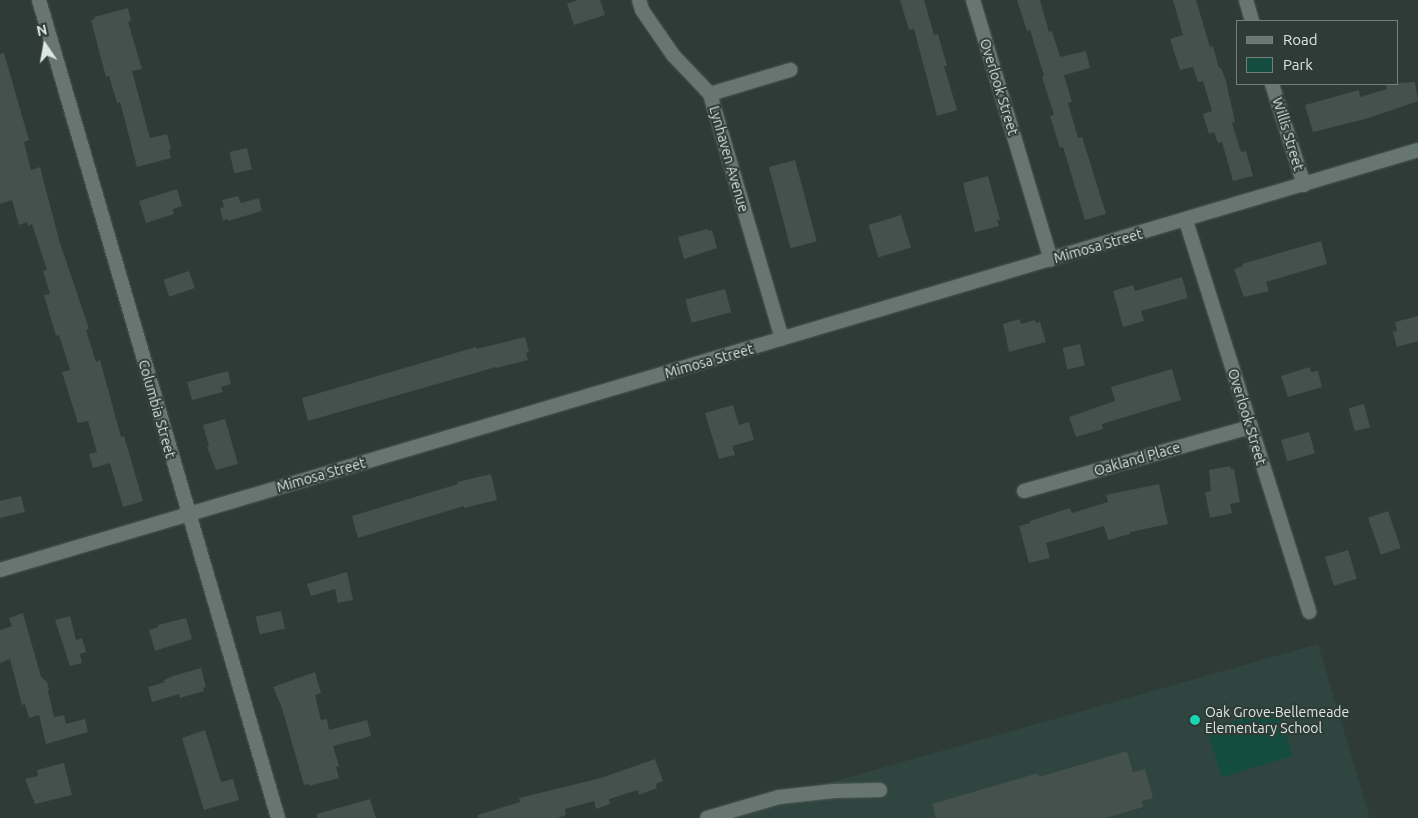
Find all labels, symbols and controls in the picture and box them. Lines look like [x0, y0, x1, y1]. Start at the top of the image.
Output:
north arrow [20, 20, 70, 70]
legend [1236, 20, 1398, 85]
text: N [35, 21, 49, 39]
text: Road [1283, 31, 1318, 48]
street label: Overlook Street [976, 37, 1022, 137]
text: Park [1283, 56, 1313, 73]
street label: Willis Street [1269, 95, 1307, 173]
street label: Lynhaven Avenue [706, 104, 752, 214]
street label: Mimosa Street [1052, 225, 1144, 267]
street label: Mimosa Street [663, 340, 755, 382]
street label: Columbia Street [135, 358, 179, 460]
street label: Overlook Street [1224, 367, 1270, 467]
street label: Oakland Place [1092, 439, 1182, 479]
street label: Mimosa Street [275, 454, 367, 496]
place label: Oak Grove-Bellemeade Elementary School [1205, 704, 1349, 736]
marker: Oak Grove-Bellemeade Elementary School [1189, 714, 1201, 726]

